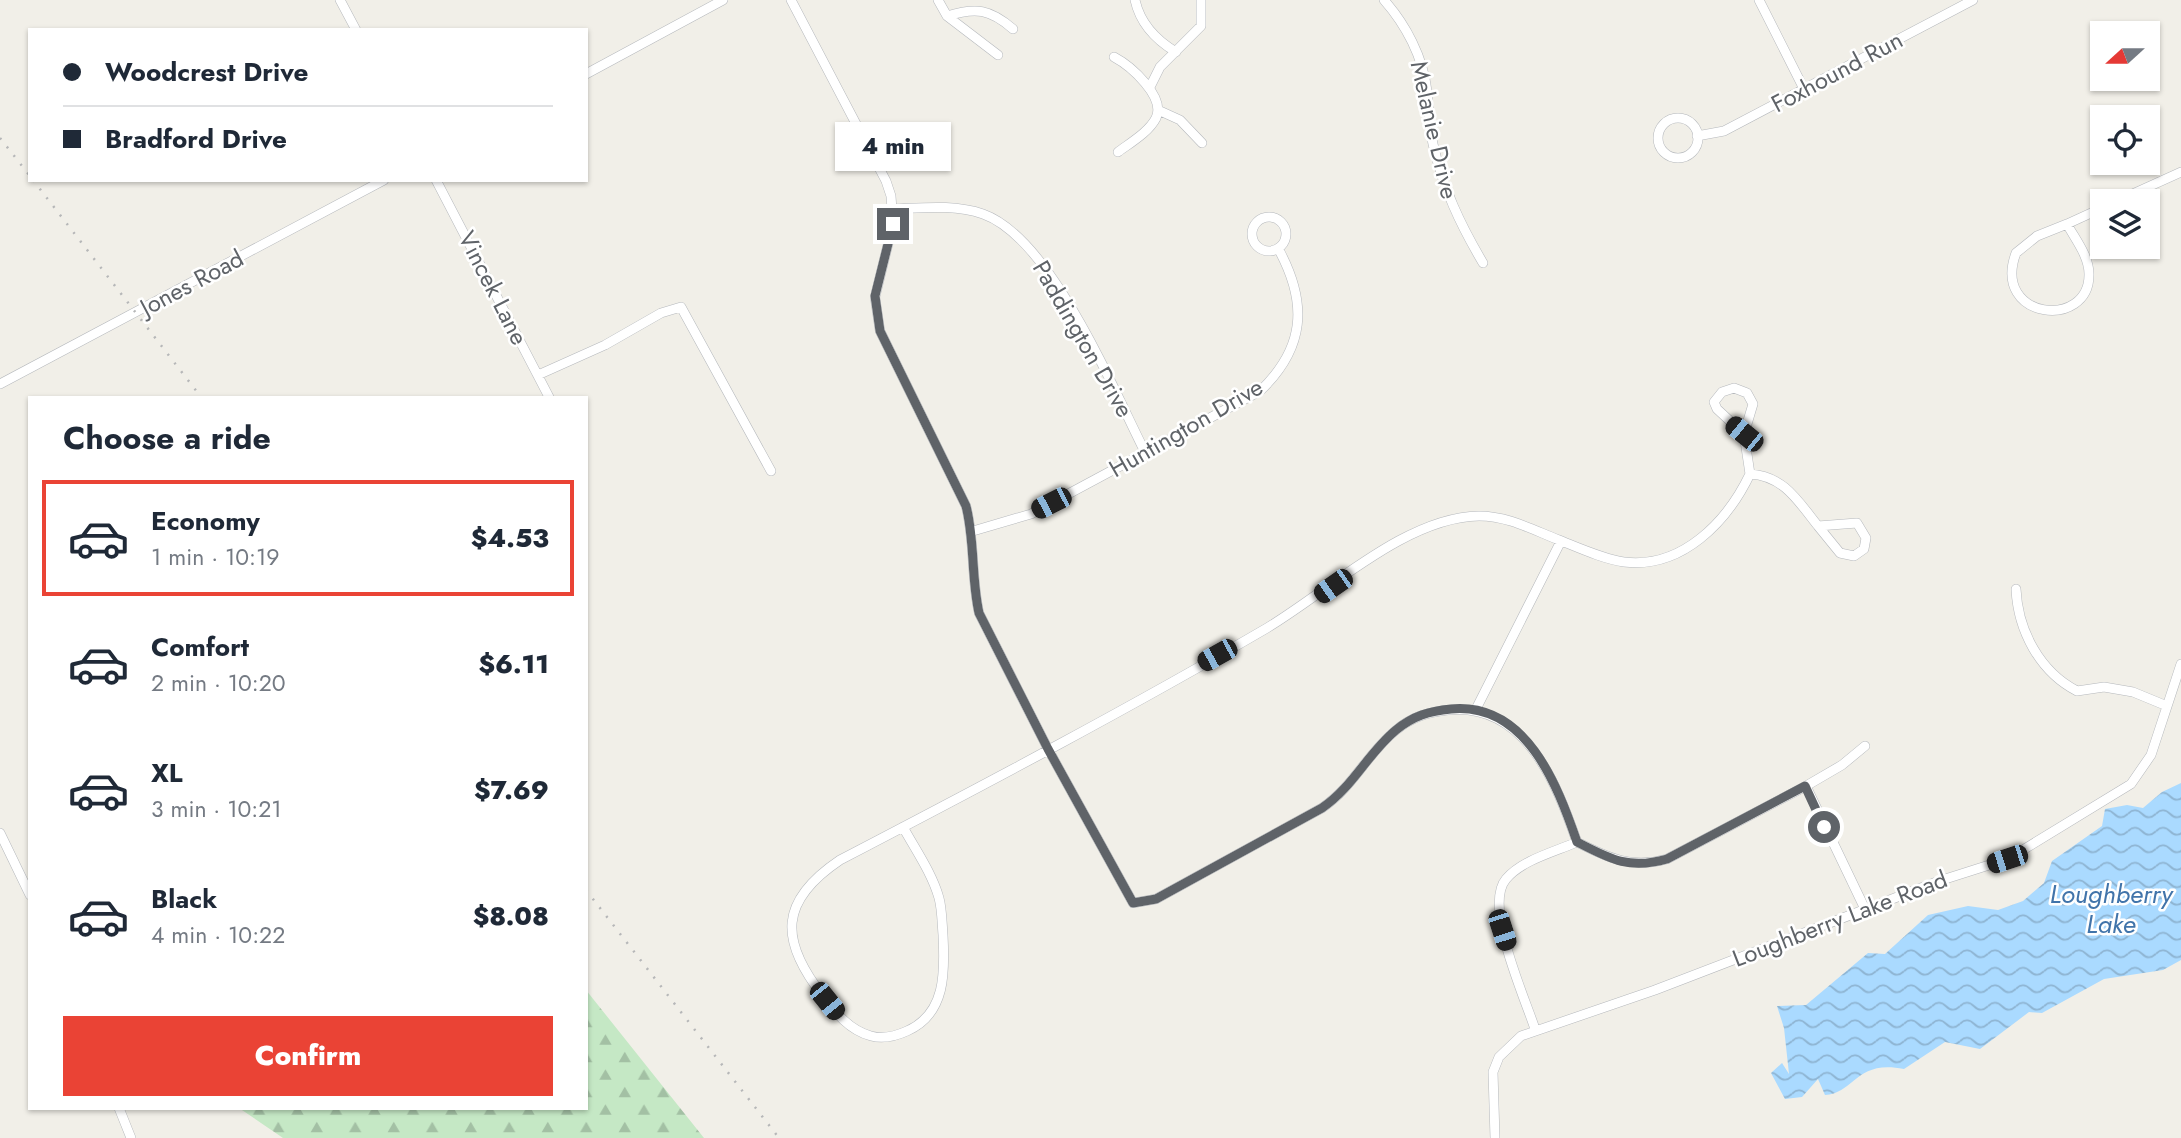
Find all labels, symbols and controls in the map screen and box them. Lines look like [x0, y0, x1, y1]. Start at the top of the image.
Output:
north arrow [2090, 21, 2160, 91]
map controls [2090, 21, 2160, 259]
street label: Foxhound Run [1765, 22, 1909, 121]
text: Woodcrest Drive [105, 53, 308, 91]
street label: Melanie Drive [1402, 57, 1467, 202]
button: locate [2090, 105, 2160, 175]
text: Bradford Drive [105, 120, 287, 158]
callout: 4 min [835, 122, 951, 172]
text: 4 min [862, 129, 924, 163]
button: layers [2090, 189, 2160, 259]
route end [877, 208, 909, 240]
street label: Vincek Lane [450, 225, 537, 351]
street label: Jones Road [131, 241, 250, 326]
street label: Paddington Drive [1024, 254, 1143, 424]
street label: Huntington Drive [1102, 369, 1269, 486]
car [1722, 413, 1767, 455]
text: Choose a ride [63, 415, 271, 461]
car [1028, 484, 1075, 522]
text: Economy [151, 502, 260, 540]
icon: car [67, 507, 130, 570]
text: $4.53 [471, 519, 549, 557]
text: 1 min · 10:19 [151, 540, 280, 574]
car [1310, 565, 1357, 607]
text: Comfort [151, 628, 249, 666]
icon: car [67, 633, 130, 696]
car [1194, 636, 1241, 674]
text: $6.11 [478, 645, 549, 683]
text: 2 min · 10:20 [151, 666, 286, 700]
text: XL [151, 754, 183, 792]
icon: car [67, 759, 130, 822]
text: $7.69 [474, 771, 549, 809]
text: 3 min · 10:21 [151, 792, 282, 826]
route start [1808, 811, 1840, 843]
car [1984, 843, 2031, 875]
street label: Loughberry Lake Road [1727, 861, 1952, 976]
water label: Loughberry Lake [2050, 875, 2174, 943]
text: Black [151, 880, 217, 918]
icon: car [67, 885, 130, 948]
text: $8.08 [473, 897, 549, 935]
car [1486, 907, 1519, 953]
text: 4 min · 10:22 [151, 918, 285, 952]
car [806, 978, 849, 1024]
button: Confirm [63, 1016, 553, 1096]

